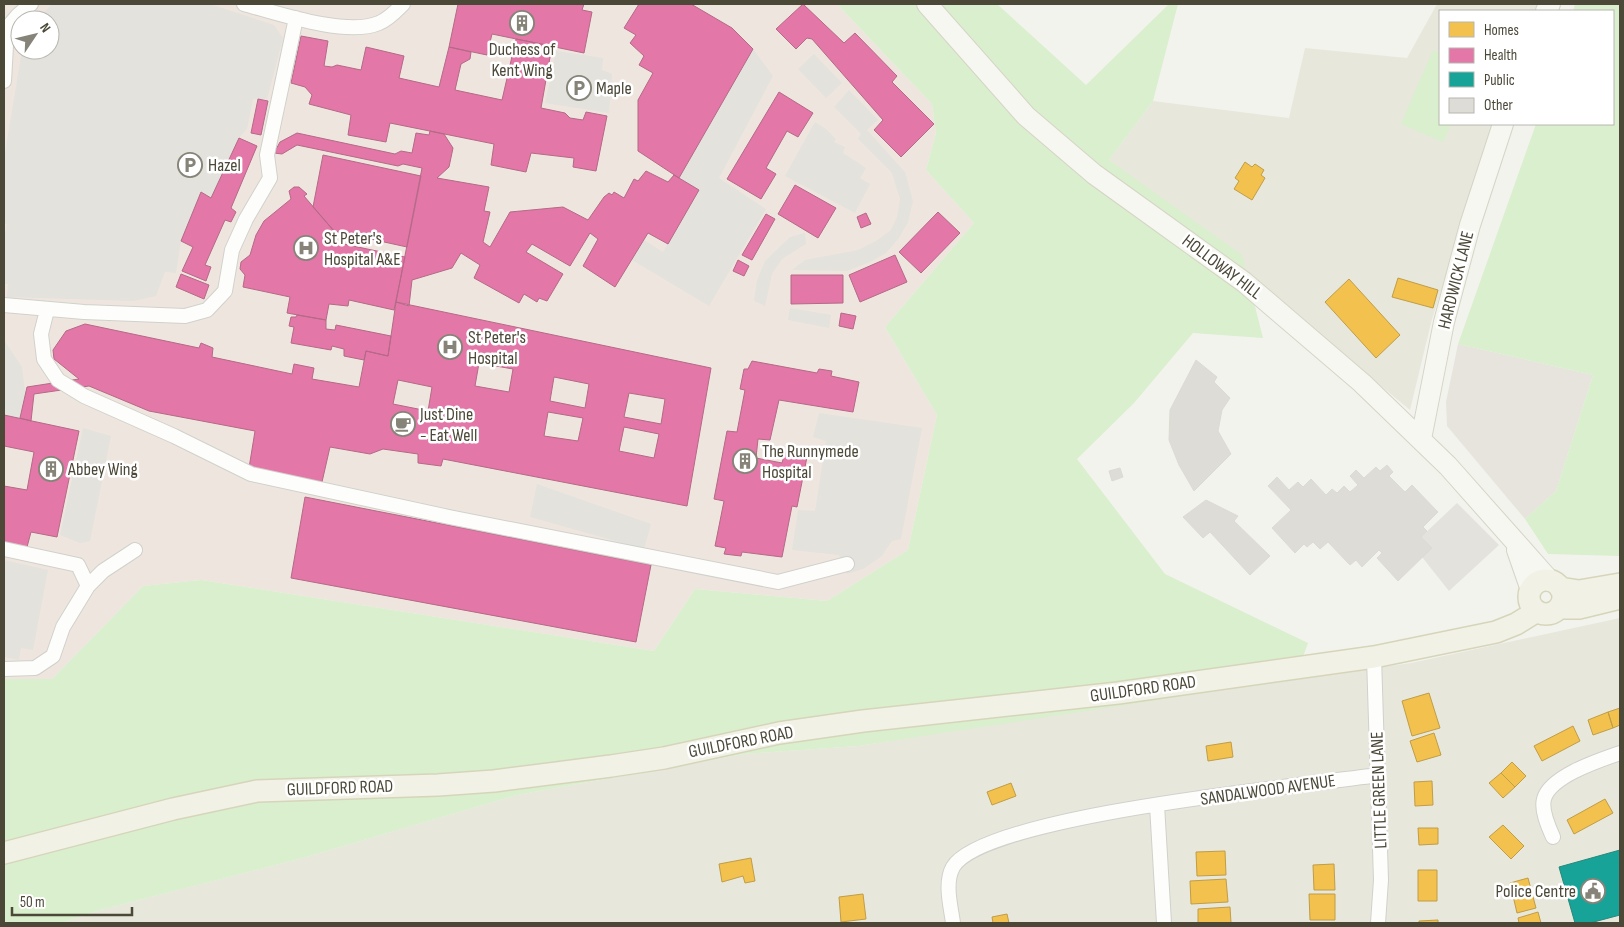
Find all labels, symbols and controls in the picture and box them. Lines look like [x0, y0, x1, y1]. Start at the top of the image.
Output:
north arrow [10, 10, 60, 60]
building icon: Duchess of Kent Wing [509, 10, 535, 36]
legend [1439, 10, 1614, 125]
text: N [36, 20, 54, 36]
text: Homes [1484, 21, 1519, 40]
place label: Duchess of Kent Wing [489, 39, 556, 81]
text: Health [1484, 46, 1517, 65]
text: Public [1484, 71, 1515, 90]
parking icon: Maple [566, 75, 592, 101]
place label: Maple [596, 78, 632, 99]
text: Other [1484, 96, 1513, 115]
parking icon: Hazel [177, 152, 203, 178]
place label: Hazel [208, 155, 241, 176]
place label: St Peter's Hospital A&E [324, 228, 401, 270]
street label: HARDWICK LANE [1434, 229, 1478, 331]
street label: HOLLOWAY HILL [1178, 230, 1266, 304]
hospital icon: St Peter's Hospital A&E [293, 235, 319, 261]
place label: St Peter's Hospital [468, 327, 526, 369]
hospital icon: St Peter's Hospital [437, 334, 463, 360]
place label: Just Dine - Eat Well [419, 404, 477, 446]
cafe icon: Just Dine - Eat Well [390, 411, 416, 437]
place label: The Runnymede Hospital [762, 441, 859, 483]
building icon: The Runnymede Hospital [732, 448, 758, 474]
building icon: Abbey Wing [38, 456, 64, 482]
place label: Abbey Wing [67, 459, 138, 480]
street label: GUILDFORD ROAD [1089, 671, 1197, 707]
street label: GUILDFORD ROAD [687, 722, 795, 762]
street label: LITTLE GREEN LANE [1366, 731, 1392, 849]
street label: SANDALWOOD AVENUE [1199, 770, 1337, 810]
street label: GUILDFORD ROAD [286, 776, 394, 800]
public building icon: Police Centre [1580, 878, 1606, 904]
place label: Police Centre [1495, 881, 1576, 902]
scale bar [12, 884, 132, 916]
text: 50 m [20, 893, 45, 912]

